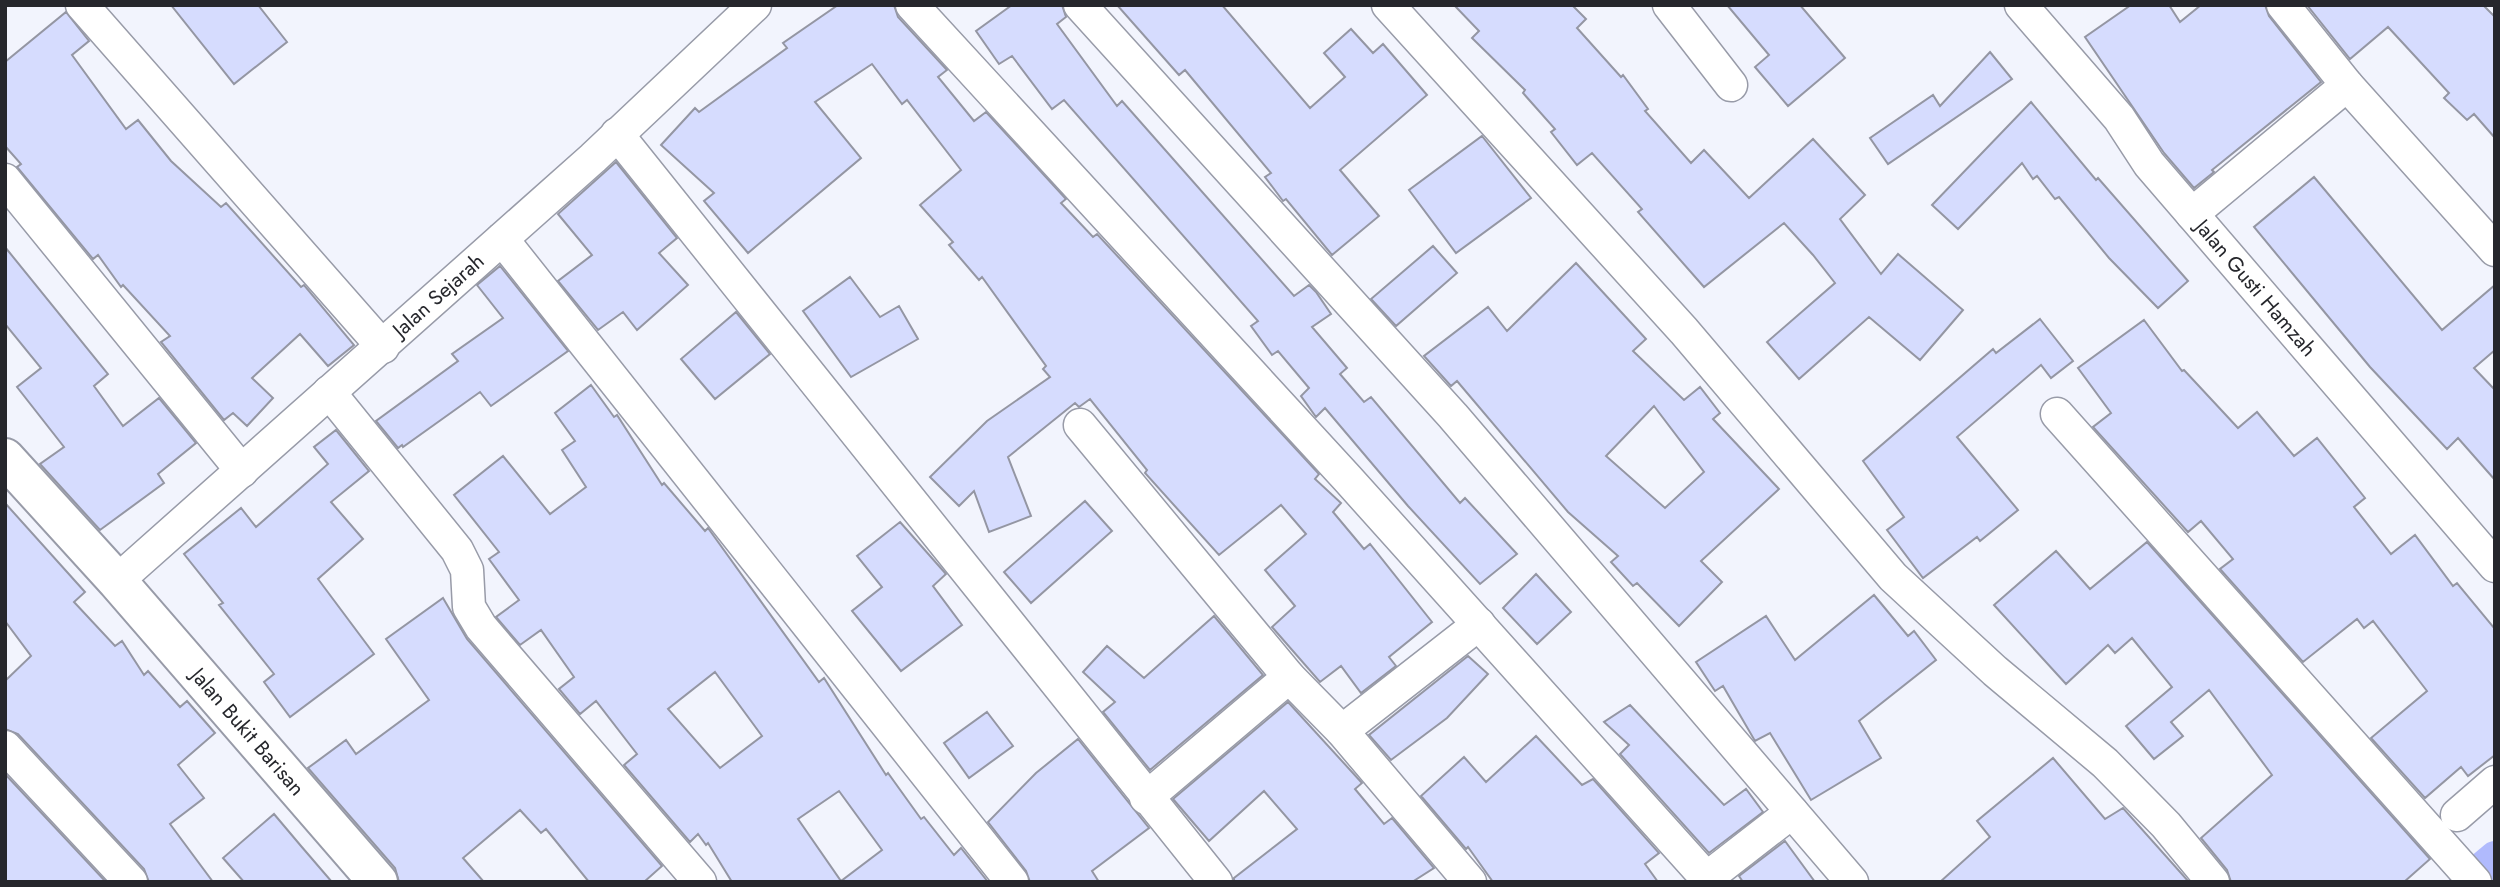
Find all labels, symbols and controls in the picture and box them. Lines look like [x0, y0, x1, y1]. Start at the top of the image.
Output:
street label: Jalan Gusti Hamzah [2186, 211, 2323, 363]
street label: Jalan Sejarah [384, 246, 491, 346]
street label: Jalan Bukit Barisan [182, 659, 312, 802]

